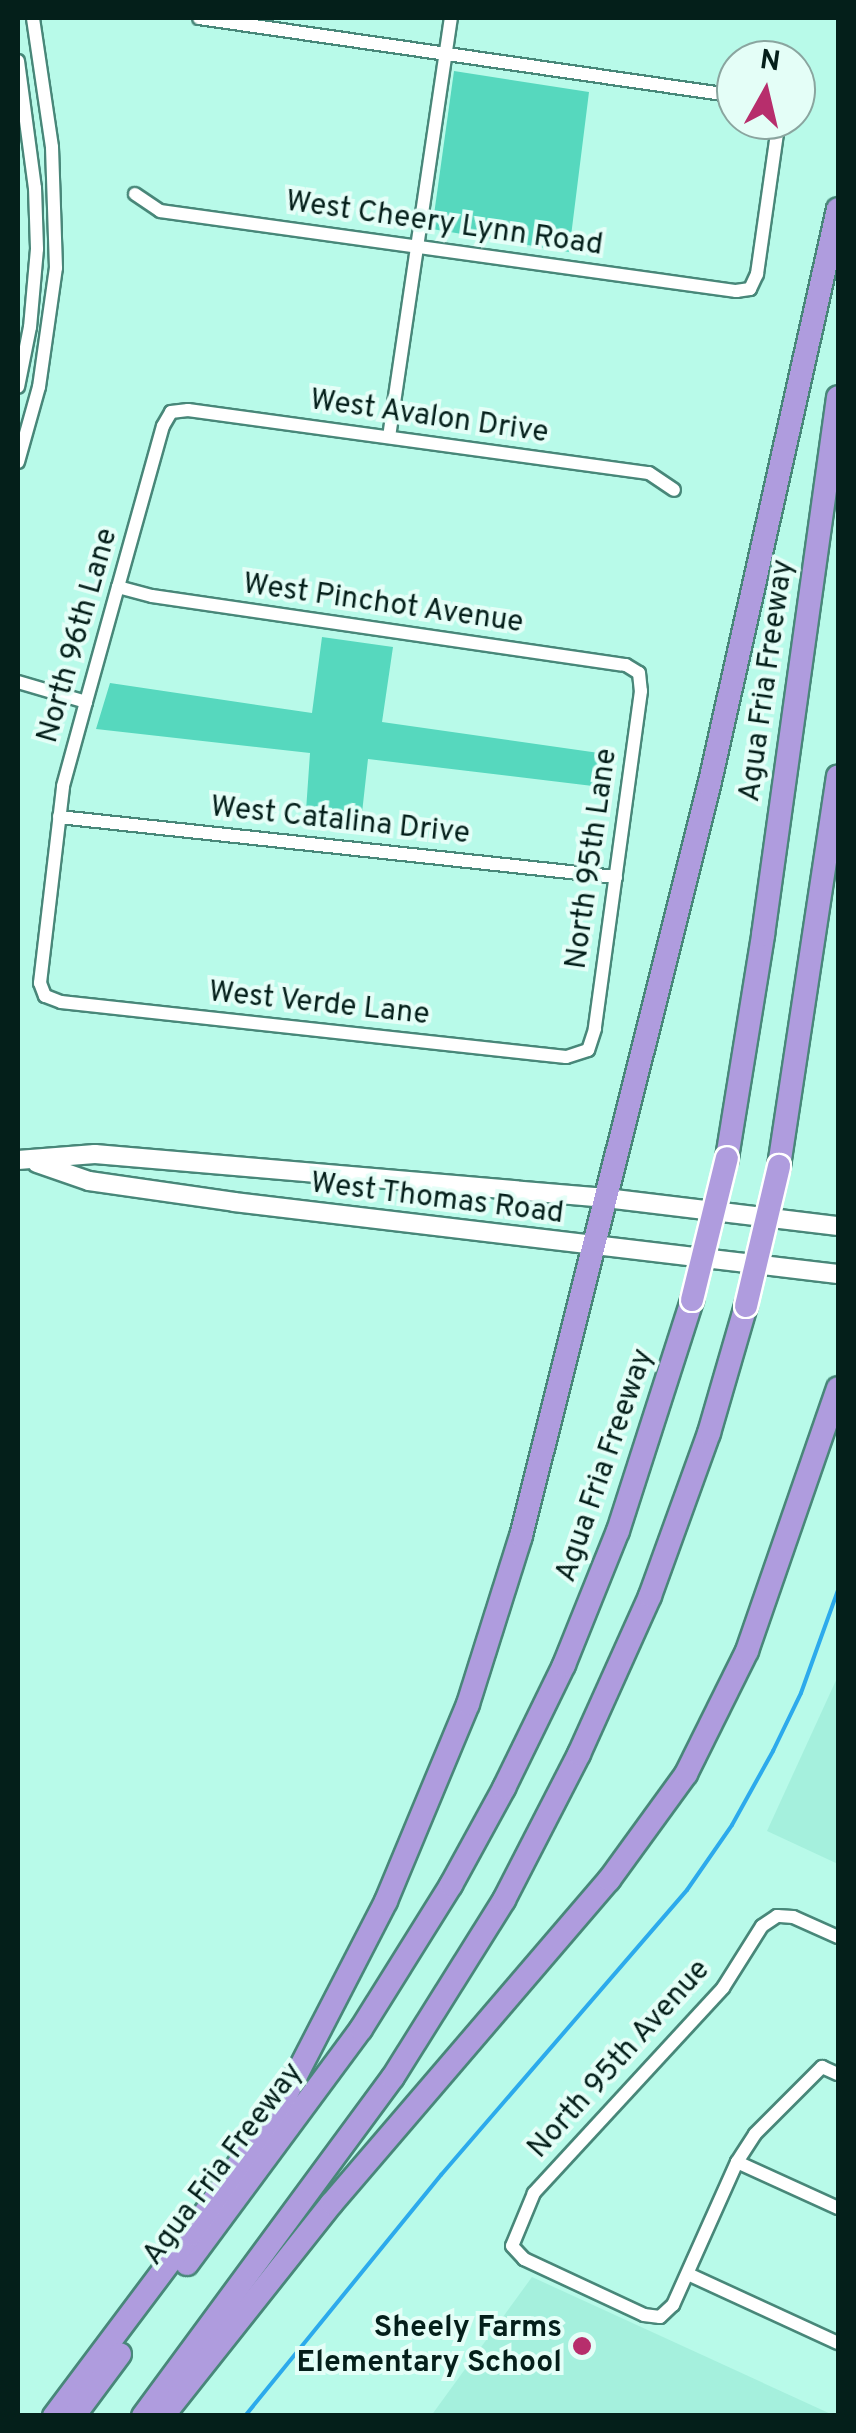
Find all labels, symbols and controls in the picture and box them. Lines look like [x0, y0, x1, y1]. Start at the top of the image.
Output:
north arrow [716, 40, 816, 140]
text: N [757, 43, 782, 81]
street label: West Cheery Lynn Road [283, 185, 605, 265]
street label: West Avalon Drive [307, 383, 551, 453]
street label: North 96th Lane [31, 525, 127, 747]
street label: Agua Fria Freeway [733, 558, 803, 804]
street label: West Pinchot Avenue [240, 567, 526, 643]
street label: North 95th Lane [560, 746, 626, 972]
street label: West Catalina Drive [209, 790, 471, 854]
street label: West Verde Lane [206, 975, 432, 1035]
street label: West Thomas Road [308, 1167, 566, 1233]
street label: Agua Fria Freeway [549, 1345, 663, 1587]
street label: North 95th Avenue [521, 1953, 719, 2167]
street label: Agua Fria Freeway [136, 2057, 312, 2273]
place label: Sheely Farms Elementary School [296, 2311, 562, 2382]
marker: Sheely Farms Elementary School [571, 2335, 593, 2357]

